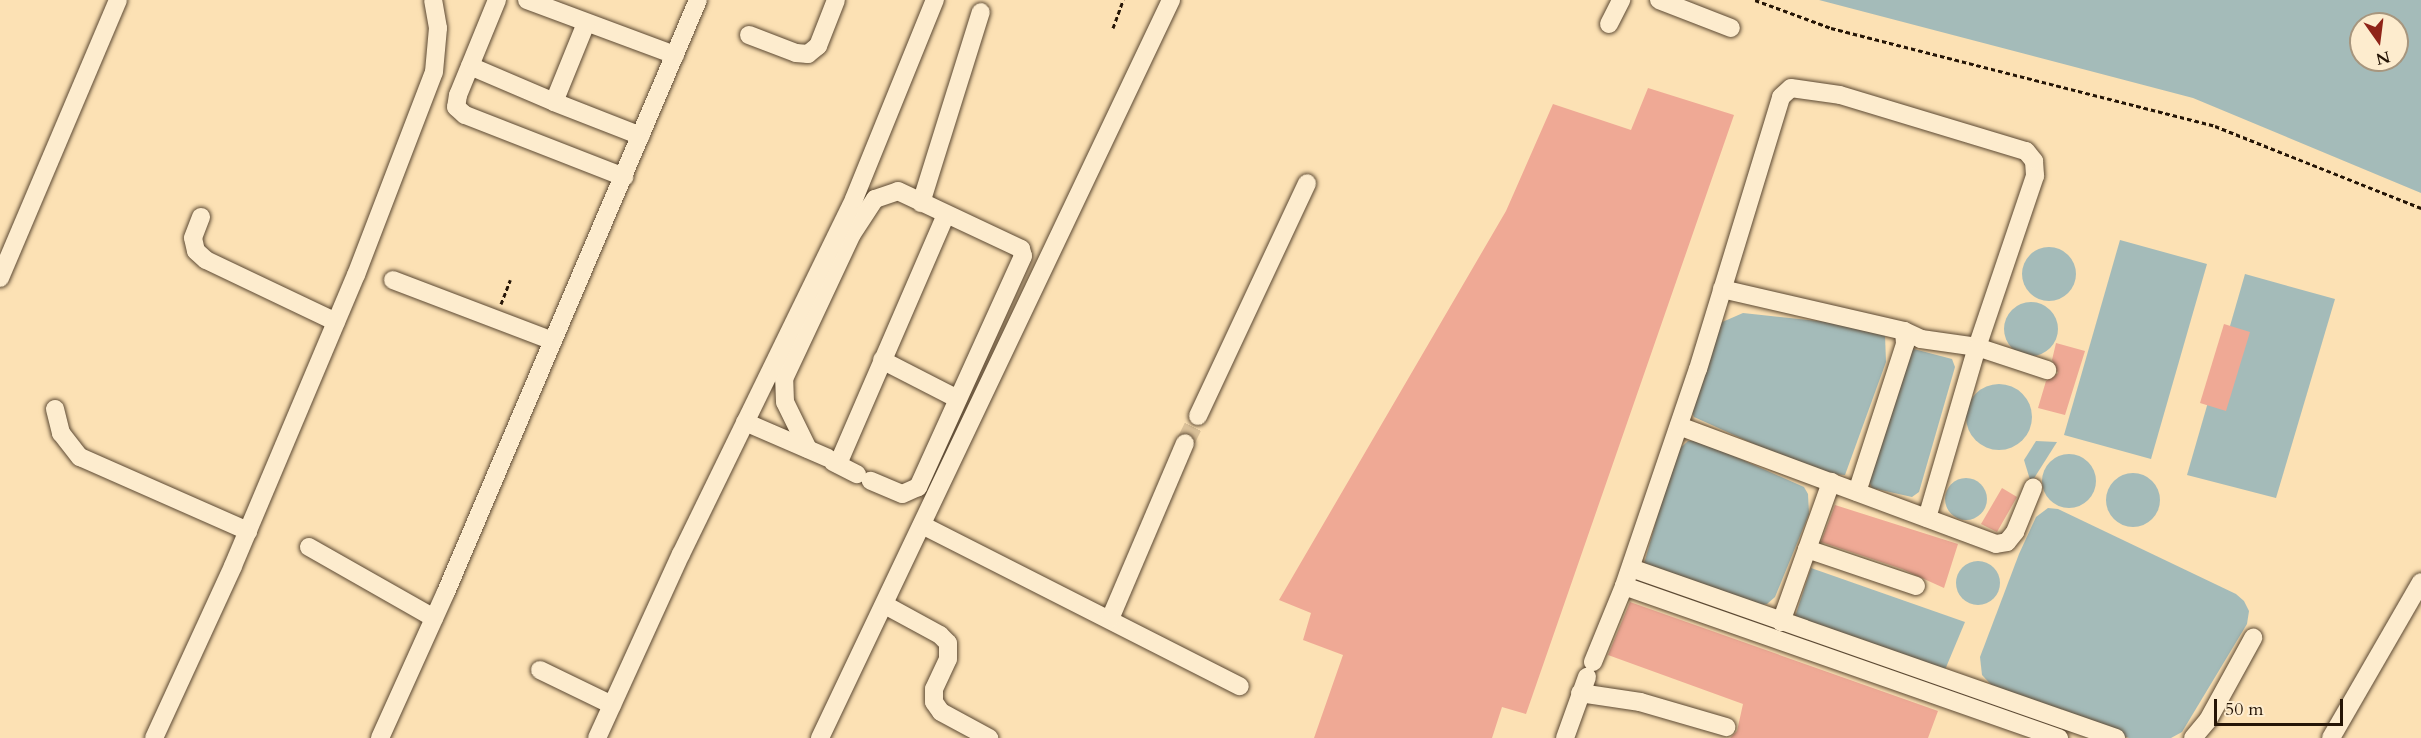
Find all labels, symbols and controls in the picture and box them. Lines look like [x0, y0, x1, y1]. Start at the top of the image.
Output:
north arrow [2349, 12, 2409, 72]
text: N [2373, 45, 2392, 70]
scale bar [2217, 687, 2346, 725]
text: 50 m [2225, 697, 2264, 722]

